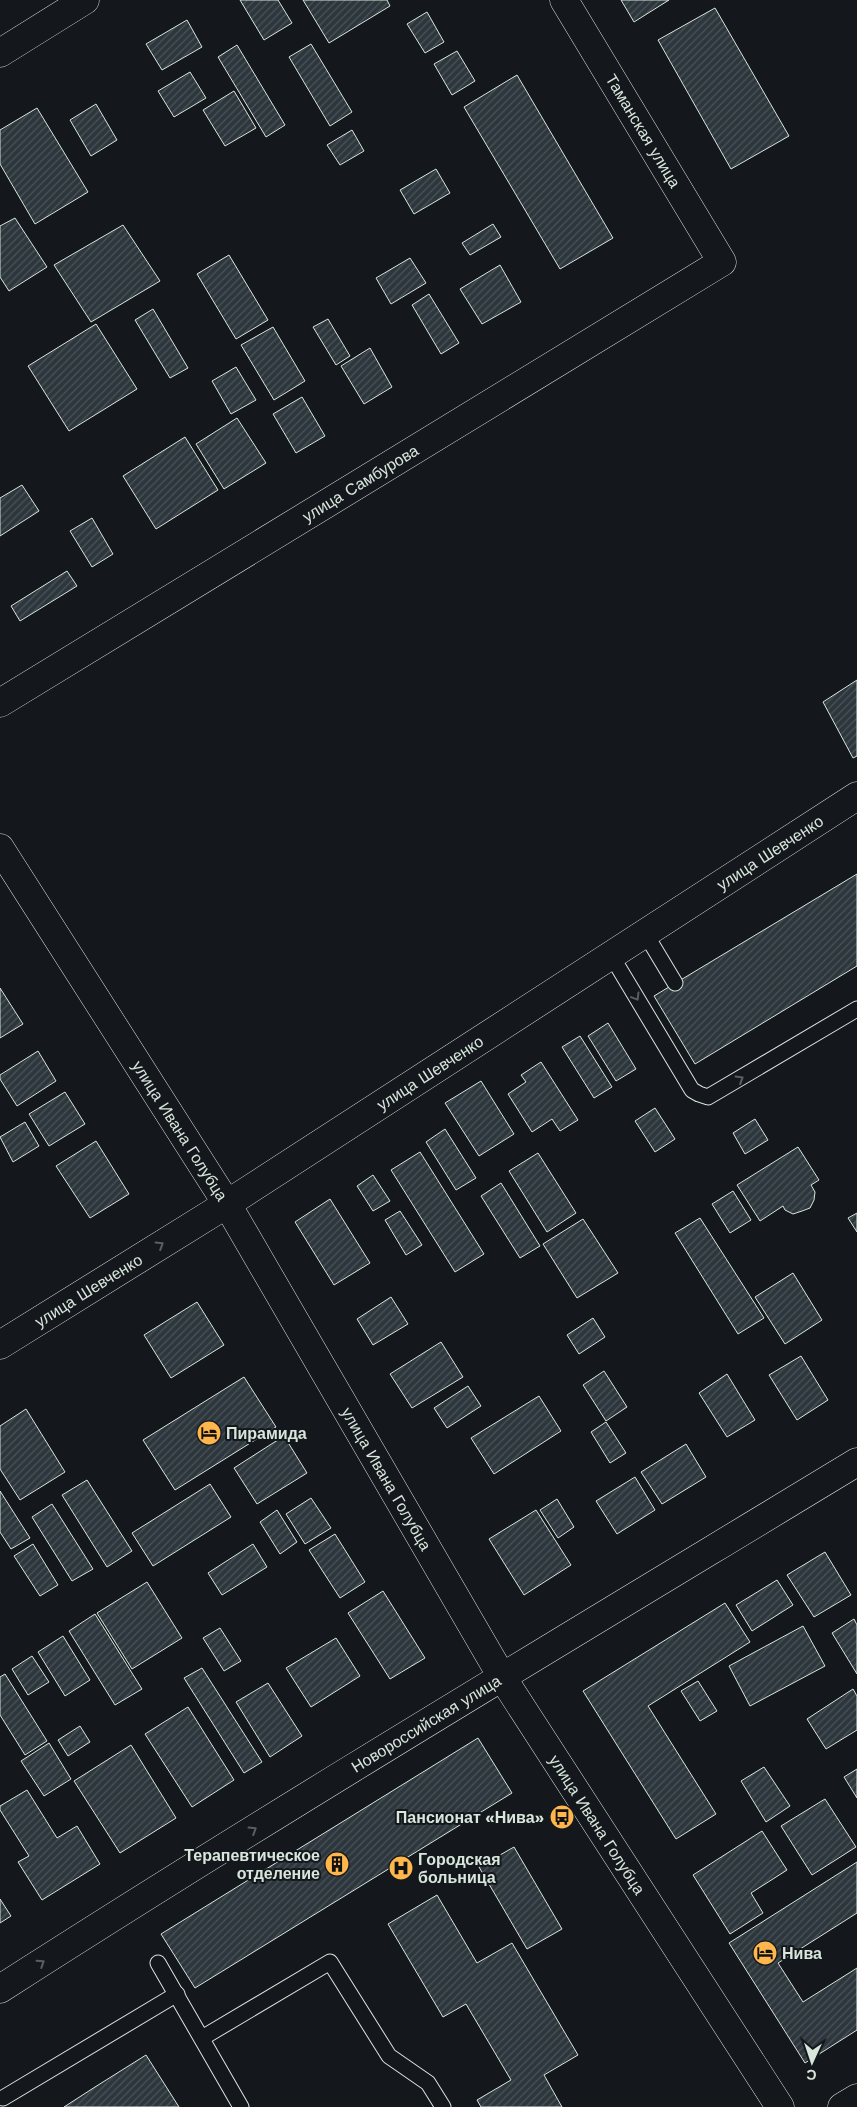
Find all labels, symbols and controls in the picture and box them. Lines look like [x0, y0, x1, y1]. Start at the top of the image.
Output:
street label: Таманская улица [602, 71, 684, 191]
street label: улица Самбурова [299, 440, 422, 526]
street label: улица Шевченко [713, 811, 827, 894]
one-way arrow [630, 991, 640, 1000]
street label: улица Шевченко [373, 1031, 487, 1114]
street label: улица Ивана Голубца [128, 1057, 232, 1204]
one-way arrow [734, 1076, 743, 1086]
one-way arrow [155, 1242, 164, 1251]
street label: улица Шевченко [31, 1250, 146, 1331]
street label: улица Ивана Голубца [338, 1404, 436, 1554]
hotel icon: Пирамида [196, 1420, 222, 1446]
place label: Пирамида [226, 1424, 307, 1443]
street label: Новороссийская улица [348, 1670, 504, 1776]
street label: улица Ивана Голубца [545, 1751, 649, 1898]
bus stop icon: Пансионат «Нива» [549, 1804, 575, 1830]
place label: Пансионат «Нива» [396, 1808, 544, 1827]
one-way arrow [247, 1827, 256, 1837]
place label: Терапевтическое отделение [184, 1846, 320, 1883]
place label: Городская больница [418, 1850, 500, 1887]
building icon: Терапевтическое отделение [324, 1851, 350, 1877]
hospital icon: Городская больница [388, 1855, 414, 1881]
hotel icon: Нива [752, 1940, 778, 1966]
place label: Нива [782, 1944, 822, 1963]
one-way arrow [35, 1960, 45, 1969]
north arrow [787, 2037, 837, 2087]
text: С [806, 2067, 817, 2083]

